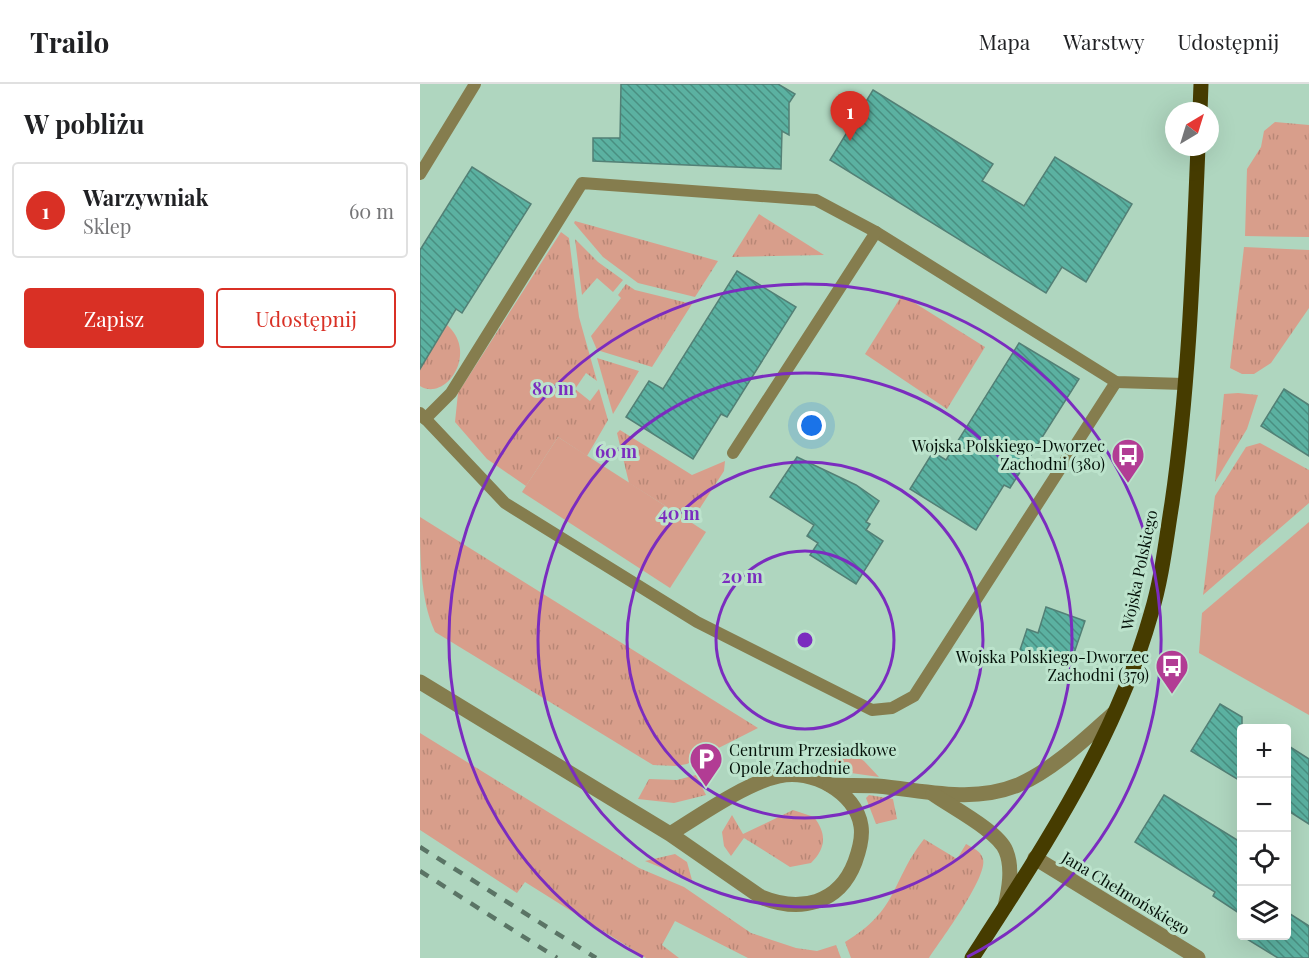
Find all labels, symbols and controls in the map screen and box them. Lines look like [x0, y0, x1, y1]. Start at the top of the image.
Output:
text: Trailo [30, 23, 109, 60]
text: Mapa [979, 27, 1030, 55]
text: Warstwy [1063, 27, 1145, 55]
text: Udostępnij [1178, 27, 1279, 55]
pin: 1 [830, 92, 870, 141]
north arrow [1165, 102, 1219, 156]
text: W pobliżu [24, 106, 145, 141]
text: Warzywniak [83, 182, 208, 212]
text: 1 [42, 197, 49, 224]
text: 60 m [349, 197, 394, 224]
text: Sklep [83, 212, 131, 239]
button: Zapisz [24, 288, 204, 348]
button: Udostępnij [216, 288, 396, 348]
text: 80 m [532, 376, 575, 400]
your location [797, 411, 826, 440]
place label: Wojska Polskiego-Dworzec Zachodni (380) [911, 435, 1105, 474]
bus stop icon: Wojska Polskiego-Dworzec Zachodni (380) [1110, 437, 1146, 484]
text: 60 m [595, 439, 638, 463]
text: 40 m [658, 501, 701, 525]
street label: Wojska Polskiego [1115, 508, 1162, 633]
text: 20 m [721, 564, 763, 588]
centre of rings [795, 630, 815, 650]
place label: Wojska Polskiego-Dworzec Zachodni (379) [955, 646, 1149, 685]
bus stop icon: Wojska Polskiego-Dworzec Zachodni (379) [1154, 648, 1190, 695]
map controls [1237, 724, 1291, 940]
button: + [1237, 724, 1291, 778]
place label: Centrum Przesiadkowe Opole Zachodnie [729, 739, 897, 778]
parking icon: Centrum Przesiadkowe Opole Zachodnie [688, 741, 724, 788]
button: − [1237, 778, 1291, 832]
button: locate [1237, 832, 1291, 886]
street label: Jana Chełmońskiego [1058, 846, 1194, 939]
button: layers [1237, 886, 1291, 940]

